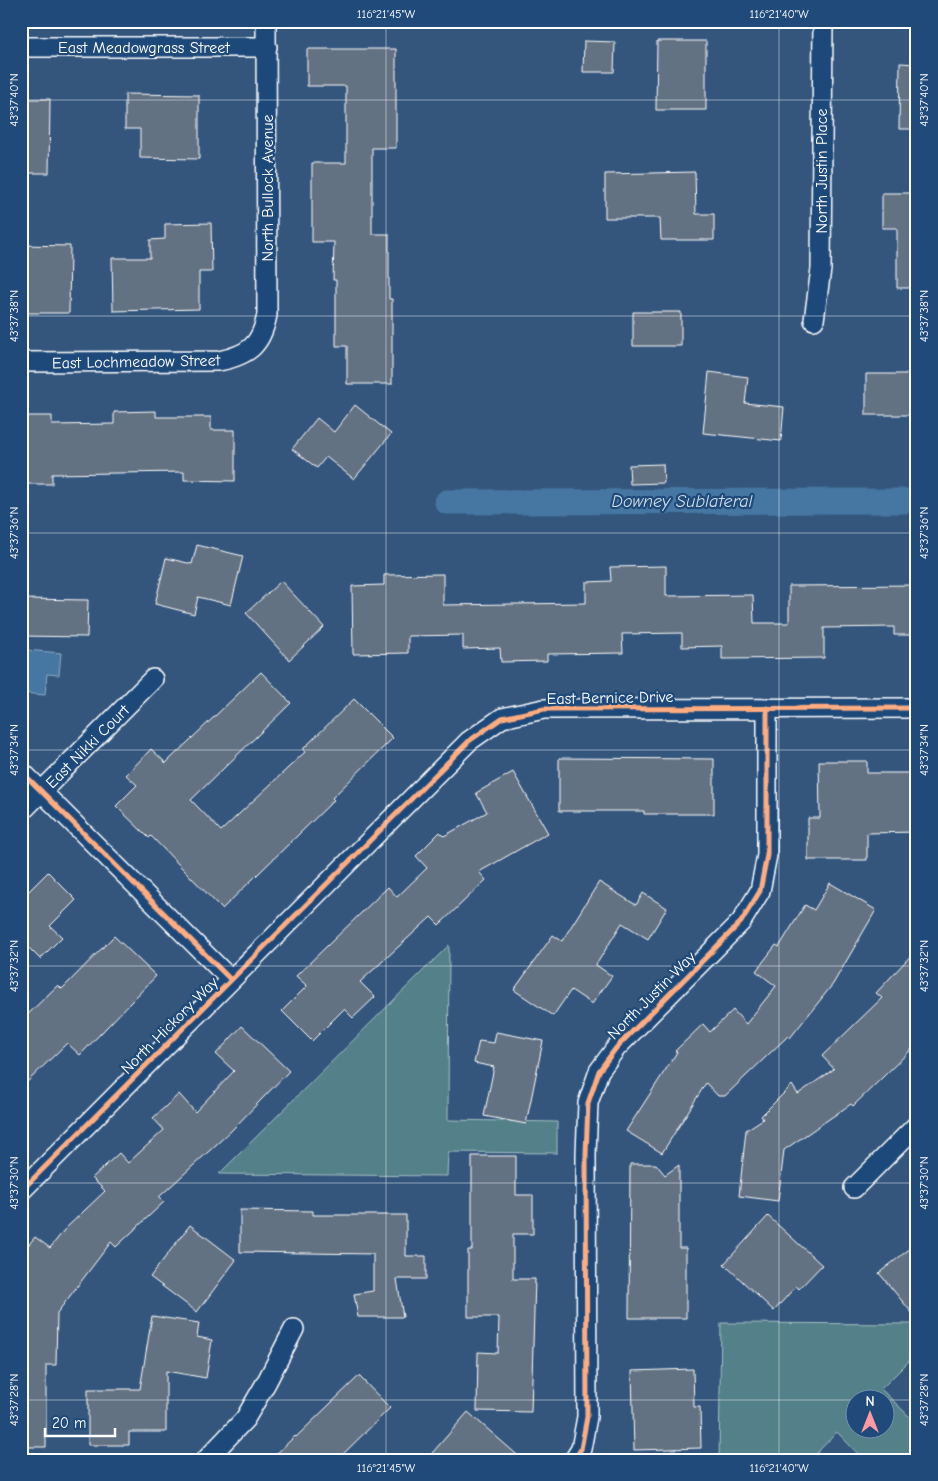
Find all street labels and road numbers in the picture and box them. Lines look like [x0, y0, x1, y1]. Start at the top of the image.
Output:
street label: East Meadowgrass Street [58, 39, 230, 57]
street label: North Justin Place [813, 109, 831, 233]
street label: North Bullock Avenue [259, 115, 277, 261]
street label: East Lochmeadow Street [52, 352, 221, 372]
street label: East Bernice Drive [546, 688, 674, 708]
street label: East Nikki Court [42, 701, 133, 792]
street label: North Justin Way [604, 948, 700, 1043]
street label: North Hickory Way [117, 973, 223, 1078]

